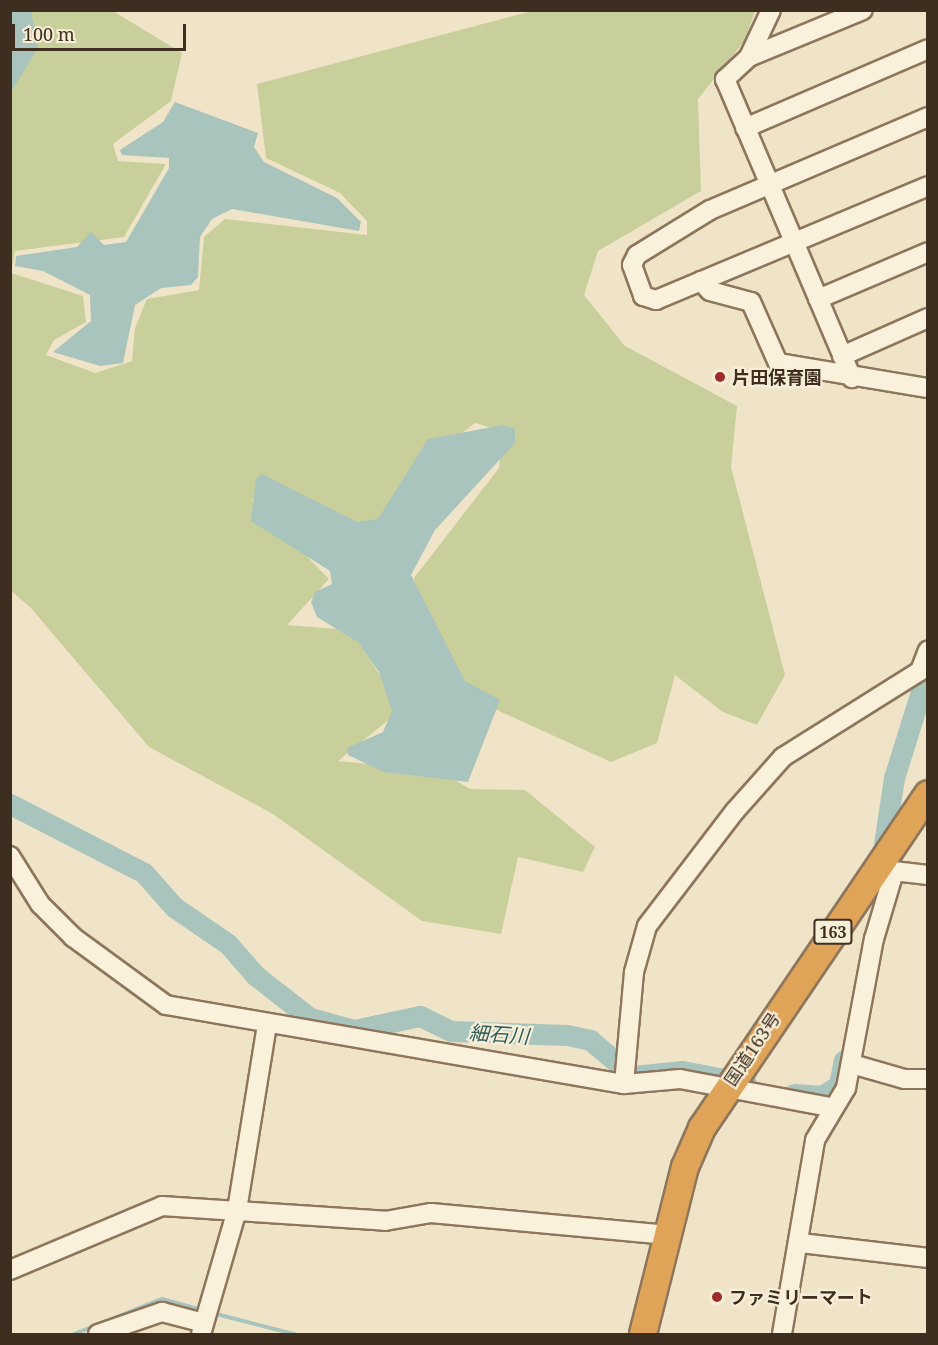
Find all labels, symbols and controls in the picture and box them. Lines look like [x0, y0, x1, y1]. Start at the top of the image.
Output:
scale bar [15, 12, 189, 50]
text: 100 m [23, 22, 75, 46]
place label: 片田保育園 [732, 366, 822, 388]
marker: 片田保育園 [713, 370, 727, 384]
road number: 163 [812, 919, 854, 945]
street label: 国道163号 [720, 1008, 784, 1090]
water label: 細石川 [468, 1020, 530, 1048]
place label: ファミリーマート [729, 1286, 873, 1308]
marker: ファミリーマート [710, 1290, 724, 1304]

